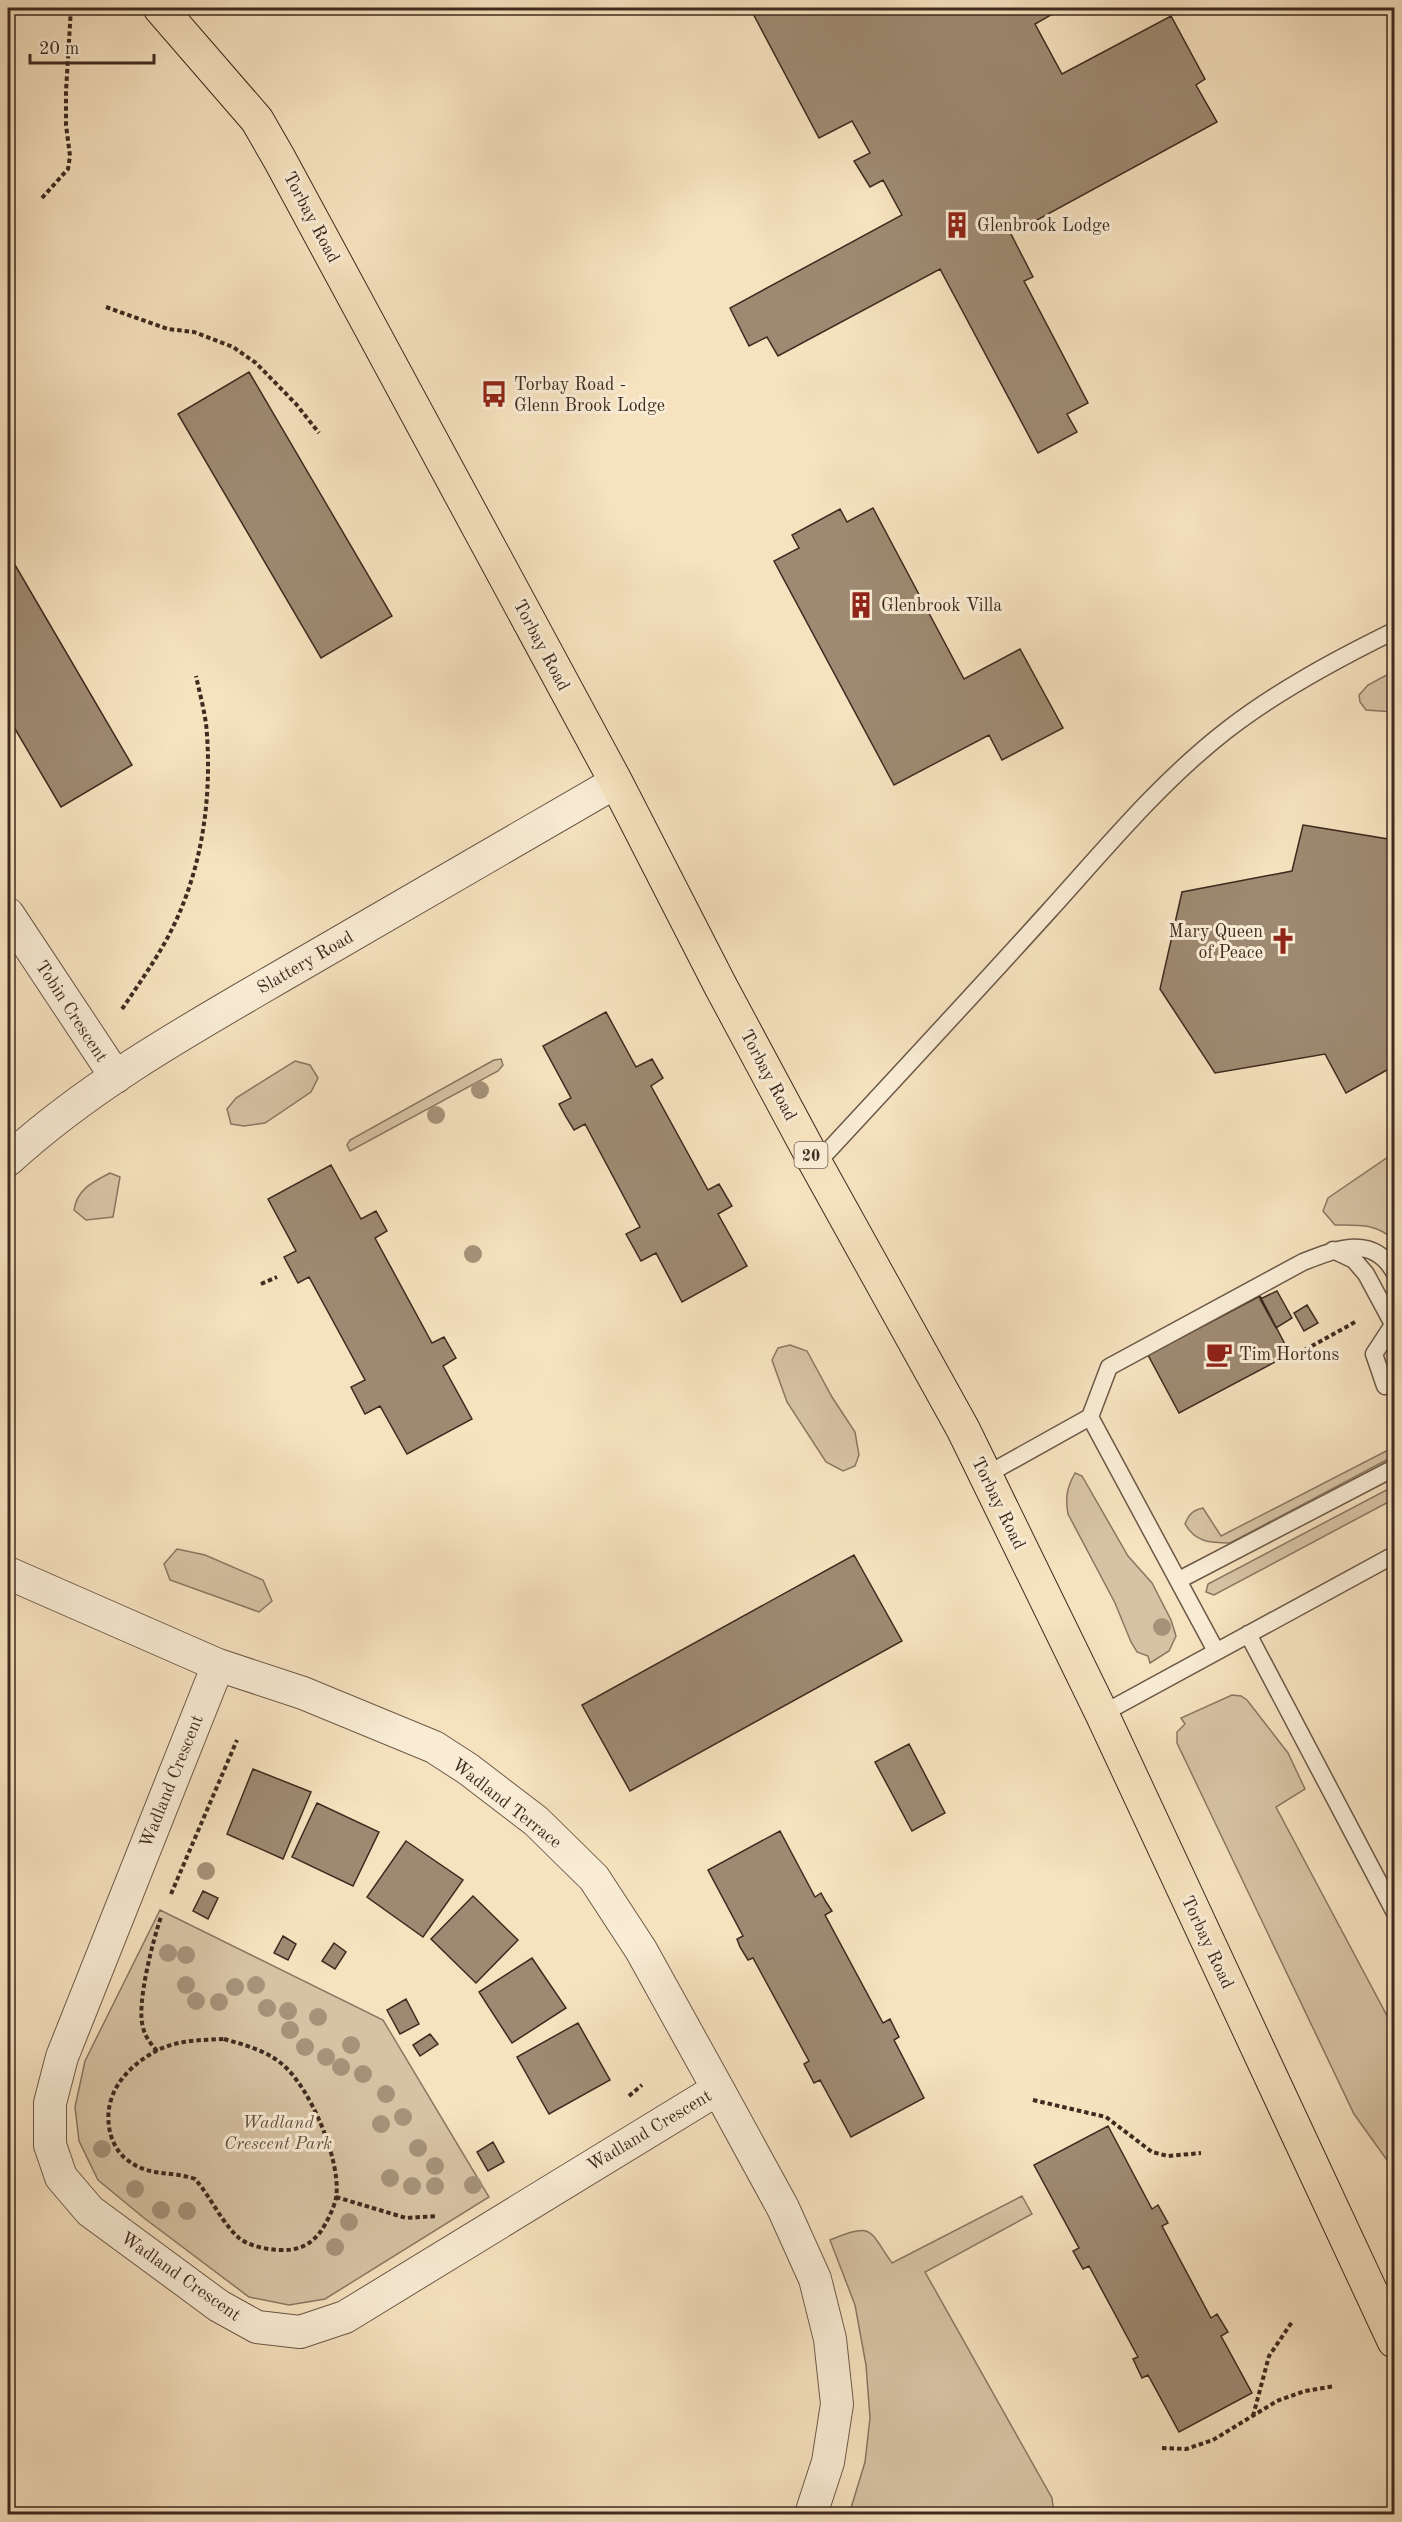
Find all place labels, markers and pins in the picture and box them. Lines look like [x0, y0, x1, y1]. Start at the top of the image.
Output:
building icon: Glenbrook Lodge [942, 210, 972, 240]
place label: Glenbrook Lodge [977, 217, 1110, 235]
place label: Torbay Road - Glenn Brook Lodge [514, 376, 665, 415]
bus stop icon: Torbay Road - Glenn Brook Lodge [479, 379, 509, 409]
building icon: Glenbrook Villa [846, 590, 876, 620]
place label: Glenbrook Villa [881, 597, 1002, 615]
place label: Mary Queen of Peace [1169, 923, 1263, 962]
church icon: Mary Queen of Peace [1268, 926, 1298, 956]
cafe icon: Tim Hortons [1204, 1339, 1234, 1369]
place label: Tim Hortons [1239, 1346, 1339, 1364]

